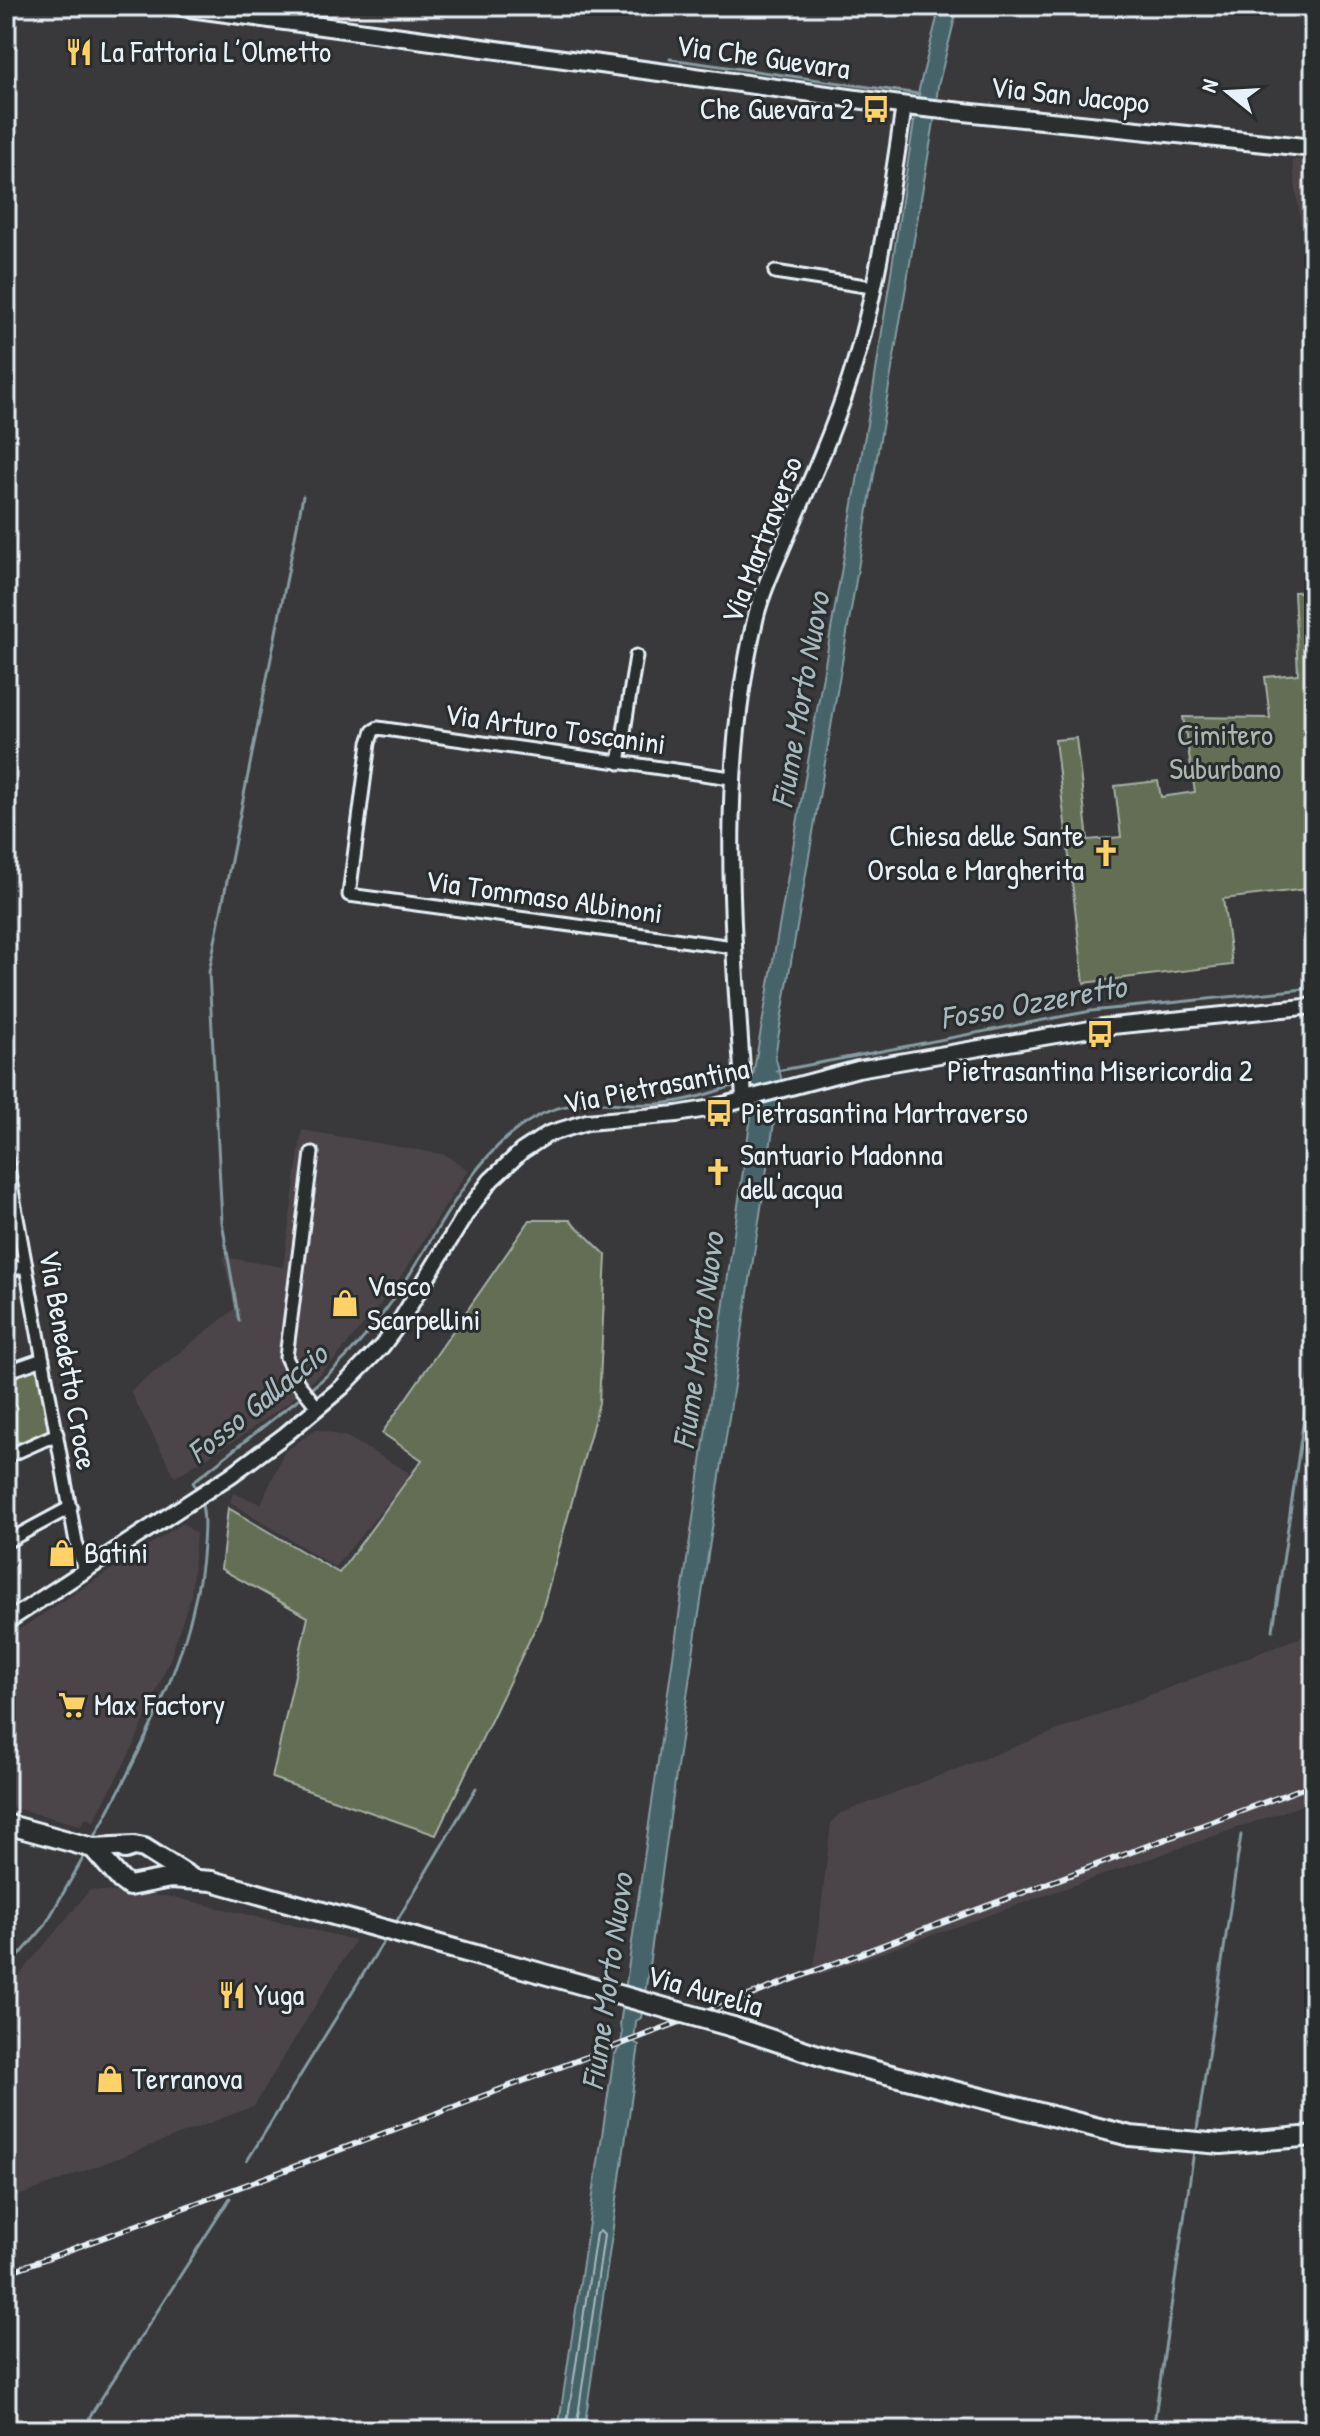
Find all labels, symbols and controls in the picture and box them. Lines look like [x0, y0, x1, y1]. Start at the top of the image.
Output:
street label: Via Che Guevara [673, 24, 853, 88]
place label: La Fattoria L’Olmetto [101, 31, 331, 71]
restaurant icon: La Fattoria L’Olmetto [64, 37, 94, 67]
north arrow [1188, 52, 1268, 132]
street label: Via San Jacopo [989, 66, 1152, 122]
text: N [1193, 75, 1225, 96]
place label: Che Guevara 2 [700, 88, 854, 128]
bus stop icon: Che Guevara 2 [861, 94, 891, 124]
street label: Via Martraverso [711, 450, 811, 629]
water label: Fiume Morto Nuovo [759, 587, 840, 811]
street label: Via Arturo Toscanini [442, 693, 668, 763]
park label: Cimitero Suburbano [1169, 714, 1281, 788]
place label: Chiesa delle Sante Orsola e Margherita [867, 815, 1084, 889]
church icon: Chiesa delle Sante Orsola e Margherita [1091, 838, 1121, 868]
street label: Via Tommaso Albinoni [423, 860, 665, 932]
water label: Fosso Ozzeretto [937, 964, 1131, 1039]
bus stop icon: Pietrasantina Misericordia 2 [1085, 1019, 1115, 1049]
street label: Via Pietrasantina [560, 1047, 752, 1123]
place label: Pietrasantina Misericordia 2 [947, 1050, 1253, 1090]
place label: Pietrasantina Martraverso [741, 1092, 1028, 1132]
bus stop icon: Pietrasantina Martraverso [704, 1098, 734, 1128]
place label: Santuario Madonna dell'acqua [740, 1134, 943, 1208]
church icon: Santuario Madonna dell'acqua [703, 1157, 733, 1187]
water label: Fiume Morto Nuovo [661, 1228, 734, 1452]
street label: Via Benedetto Croce [30, 1247, 108, 1473]
place label: Vasco Scarpellini [367, 1265, 480, 1339]
shop icon: Vasco Scarpellini [330, 1288, 360, 1318]
water label: Fosso Gallaccio [178, 1331, 337, 1472]
place label: Batini [84, 1532, 148, 1572]
shop icon: Batini [47, 1538, 77, 1568]
place label: Max Factory [94, 1684, 225, 1724]
supermarket icon: Max Factory [57, 1690, 87, 1720]
water label: Fiume Morto Nuovo [570, 1869, 643, 2093]
street label: Via Aurelia [643, 1954, 768, 2026]
place label: Yuga [254, 1974, 305, 2014]
restaurant icon: Yuga [217, 1980, 247, 2010]
place label: Terranova [132, 2058, 242, 2098]
shop icon: Terranova [95, 2064, 125, 2094]

